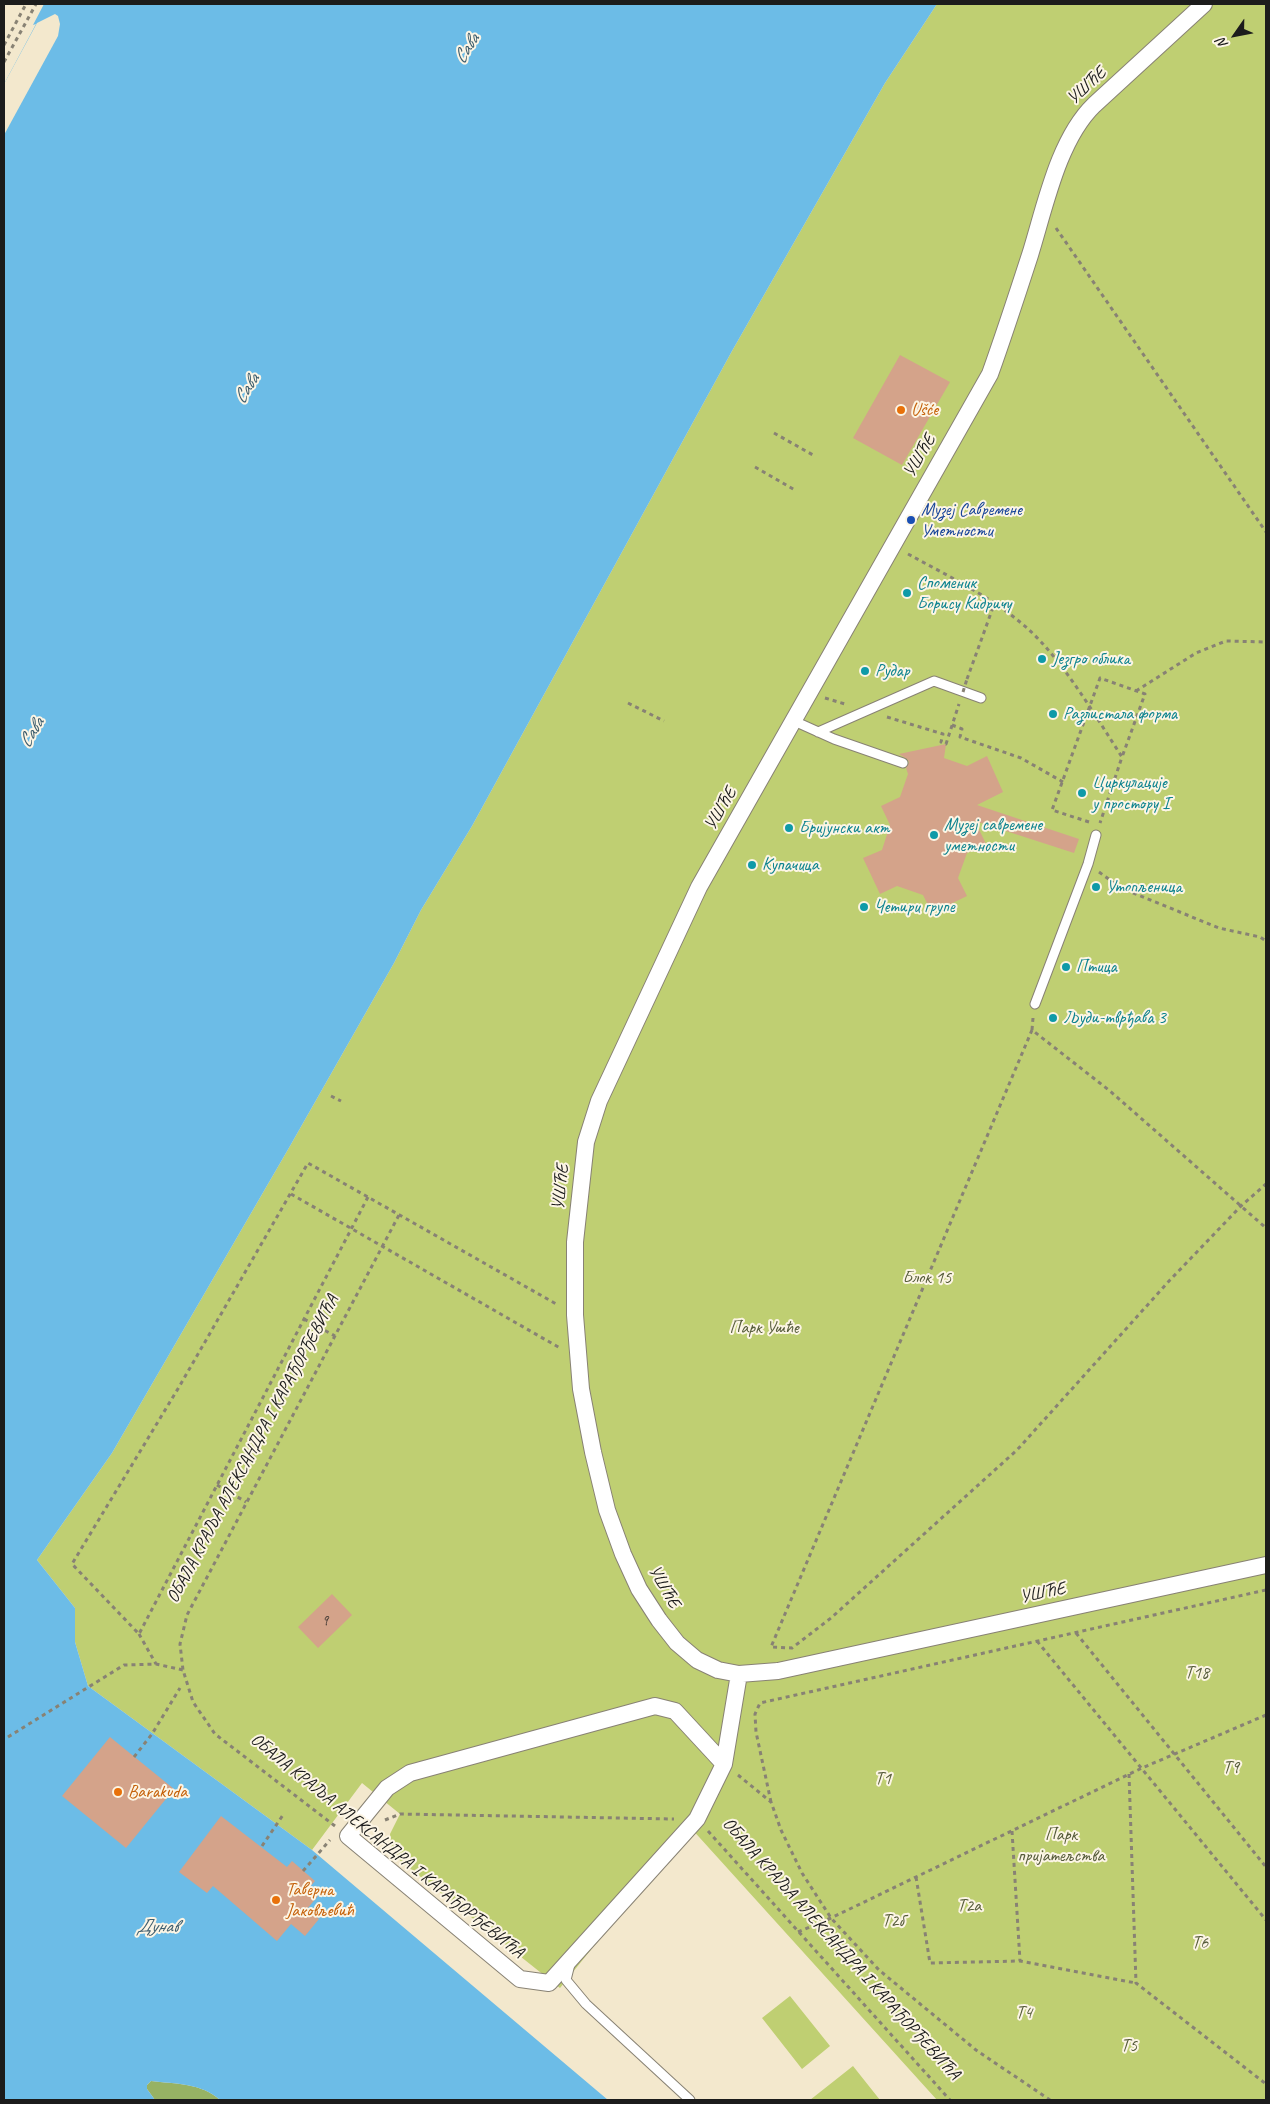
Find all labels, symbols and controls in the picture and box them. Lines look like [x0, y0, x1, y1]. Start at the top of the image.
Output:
north arrow [1210, 10, 1260, 60]
water label: Сава [449, 30, 485, 68]
text: N [1213, 35, 1231, 52]
street label: УШЋЕ [1063, 62, 1111, 110]
water label: Сава [229, 370, 265, 408]
place label: Ušće [911, 399, 938, 421]
marker: Ušće [895, 404, 907, 416]
street label: УШЋЕ [899, 431, 941, 481]
place label: Музеј Савремене Уметности [921, 499, 1022, 542]
marker: Музеј Савремене Уметности [905, 514, 917, 526]
place label: Споменик Борису Кидричу [917, 572, 1011, 614]
marker: Споменик Борису Кидричу [901, 587, 913, 599]
place label: Језгро облика [1052, 648, 1130, 670]
marker: Језгро облика [1036, 653, 1048, 665]
place label: Рудар [875, 660, 909, 682]
marker: Рудар [859, 665, 871, 677]
place label: Разлистала форма [1063, 703, 1177, 725]
marker: Разлистала форма [1047, 708, 1059, 720]
water label: Сава [14, 714, 50, 752]
place label: Циркулације у простору I [1092, 772, 1169, 814]
street label: УШЋЕ [700, 784, 742, 834]
marker: Циркулације у простору I [1076, 787, 1088, 799]
place label: Музеј савремене уметности [944, 814, 1042, 856]
place label: Бријунски акт [799, 817, 890, 839]
marker: Бријунски акт [783, 822, 795, 834]
marker: Музеј савремене уметности [928, 829, 940, 841]
place label: Купачица [762, 854, 819, 876]
marker: Купачица [746, 859, 758, 871]
place label: Утопљеница [1106, 876, 1182, 898]
marker: Утопљеница [1090, 881, 1102, 893]
place label: Четири групе [874, 896, 955, 918]
marker: Четири групе [858, 901, 870, 913]
place label: Птица [1076, 956, 1117, 978]
marker: Птица [1060, 961, 1072, 973]
place label: Људи-тврђава 3 [1063, 1007, 1166, 1029]
marker: Људи-тврђава 3 [1047, 1012, 1059, 1024]
street label: УШЋЕ [548, 1163, 574, 1211]
park label: Блок 15 [903, 1267, 951, 1289]
street label: ОБАЛА КРАЉА АЛЕКСАНДРА I КАРАЂОРЂЕВИЋА [162, 1291, 344, 1607]
park label: Парк Ушће [730, 1317, 798, 1339]
street label: УШЋЕ [643, 1562, 685, 1612]
street label: УШЋЕ [1018, 1578, 1068, 1608]
house number: 9 [322, 1612, 328, 1630]
park label: Т18 [1185, 1662, 1209, 1684]
street label: ОБАЛА КРАЉА АЛЕКСАНДРА I КАРАЂОРЂЕВИЋА [246, 1729, 528, 1963]
park label: Т9 [1223, 1757, 1239, 1779]
park label: Т1 [875, 1768, 891, 1790]
place label: Barakuda [128, 1781, 187, 1803]
marker: Barakuda [112, 1786, 124, 1798]
street label: ОБАЛА КРАЉА АЛЕКСАНДРА I КАРАЂОРЂЕВИЋА [717, 1813, 965, 2085]
park label: Парк пријатељства [1018, 1824, 1104, 1866]
place label: Таверна Јаковљевић [286, 1879, 353, 1922]
marker: Таверна Јаковљевић [270, 1894, 282, 1906]
park label: Т2а [957, 1895, 981, 1917]
park label: Т2б [882, 1910, 904, 1932]
water label: Дунав [136, 1916, 178, 1938]
park label: Т6 [1192, 1932, 1208, 1954]
park label: Т4 [1016, 2002, 1032, 2024]
park label: Т5 [1121, 2035, 1137, 2057]

